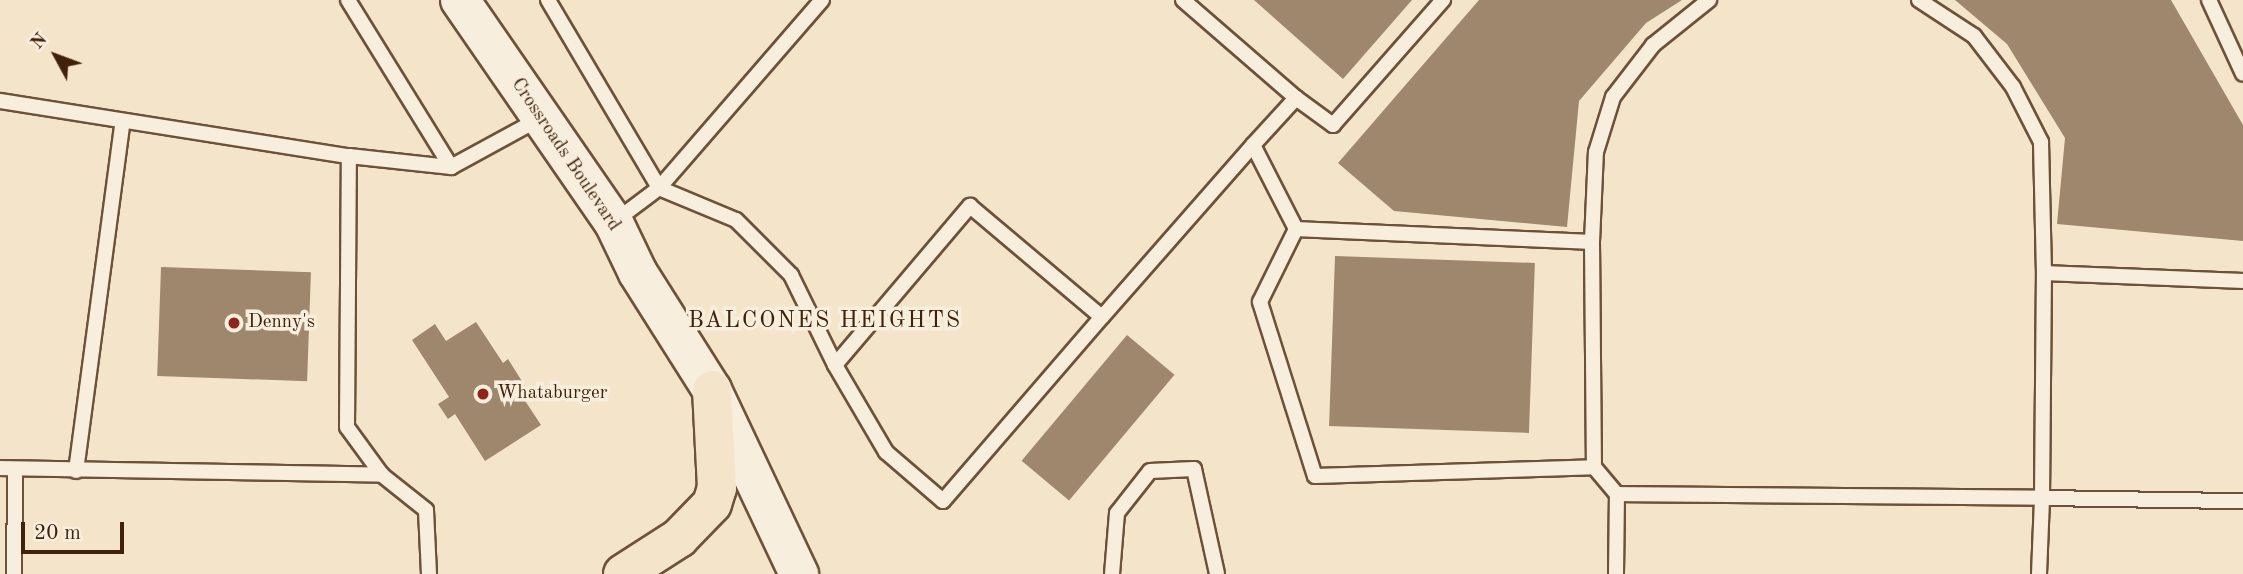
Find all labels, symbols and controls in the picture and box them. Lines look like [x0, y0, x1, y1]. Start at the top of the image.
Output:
north arrow [21, 21, 91, 91]
text: N [28, 30, 52, 54]
street label: Crossroads Boulevard [505, 74, 625, 236]
district label: BALCONES HEIGHTS [690, 307, 960, 335]
place label: Denny's [248, 312, 315, 334]
marker: Denny's [226, 315, 242, 331]
place label: Whataburger [497, 383, 608, 405]
marker: Whataburger [475, 386, 491, 402]
scale bar [24, 508, 128, 552]
text: 20 m [34, 523, 81, 544]

